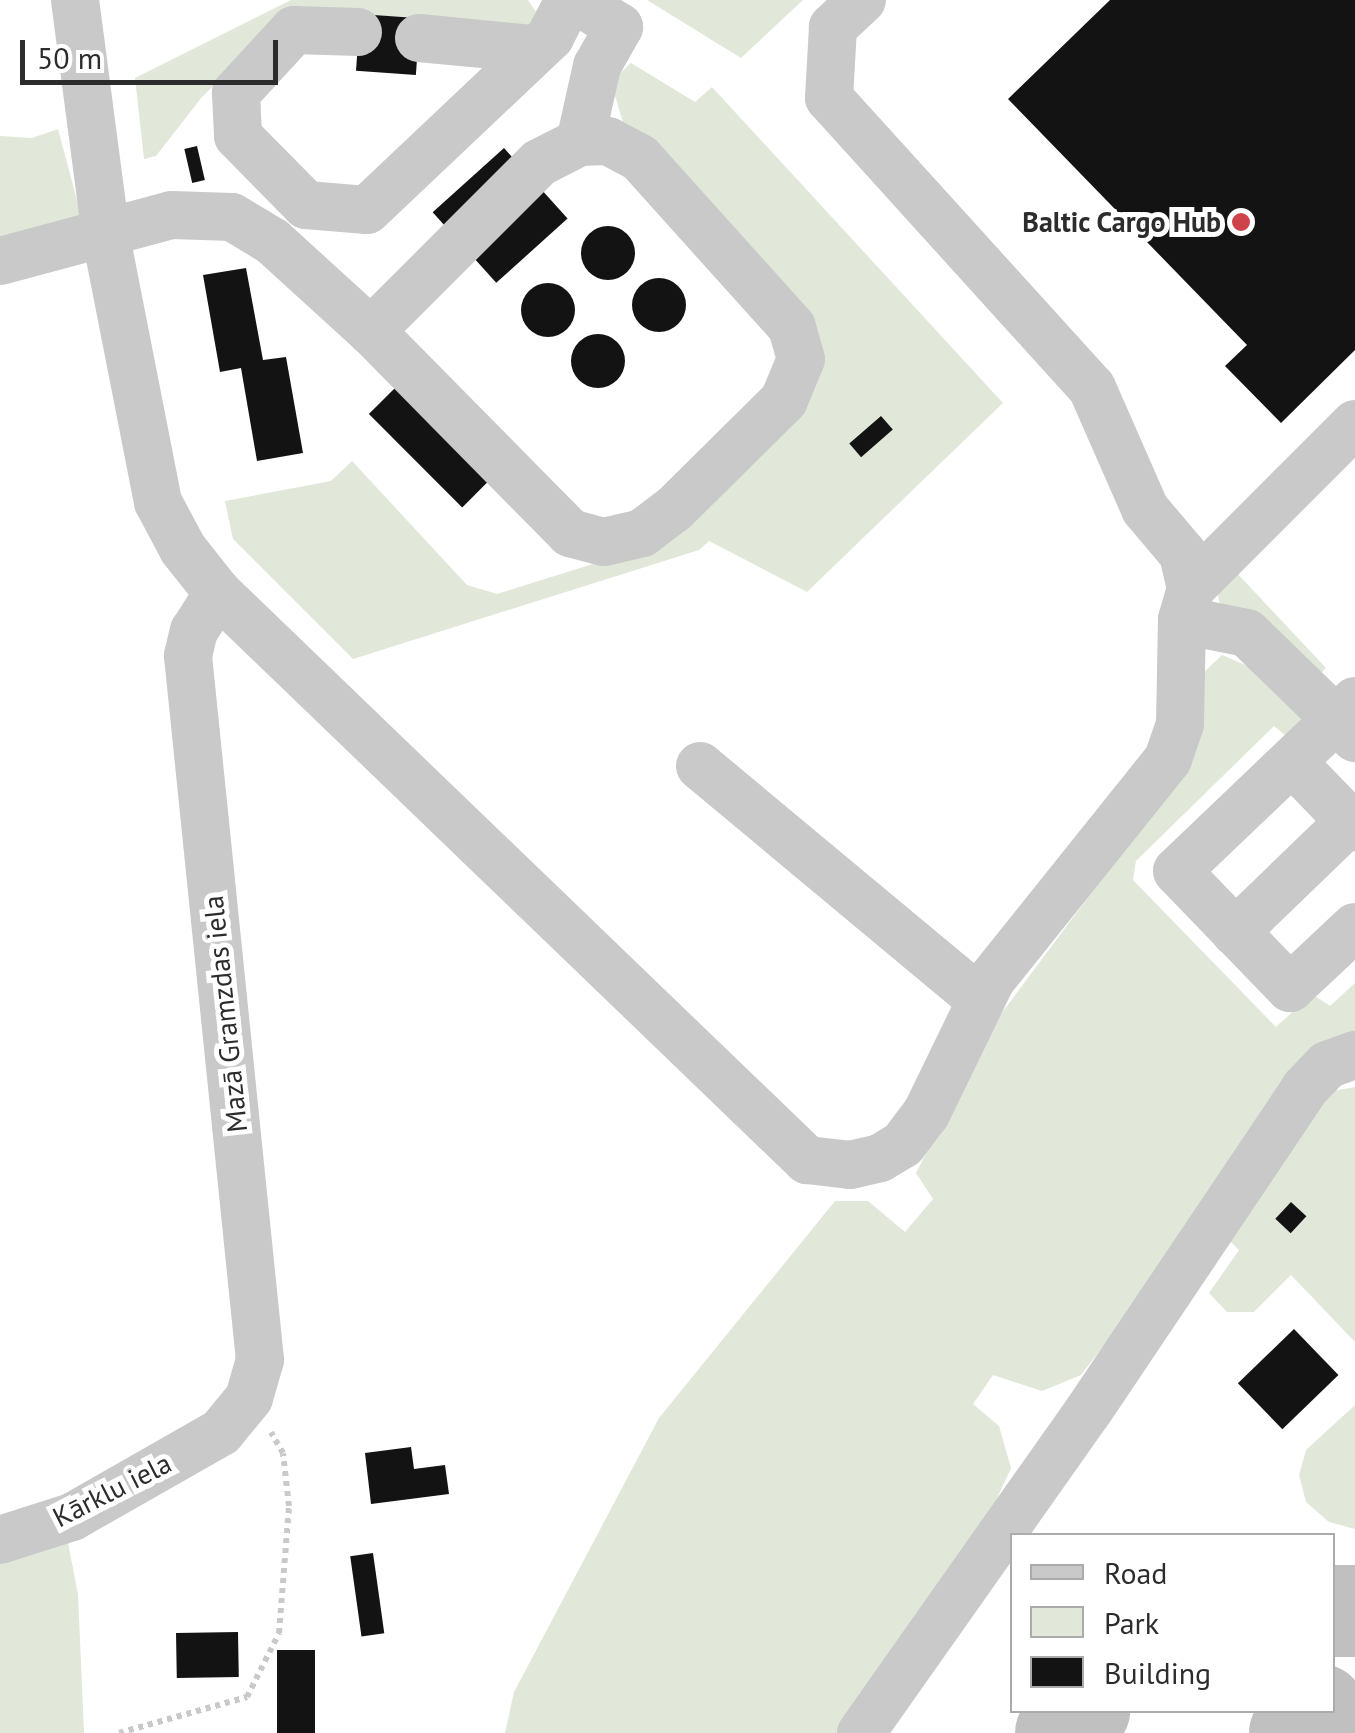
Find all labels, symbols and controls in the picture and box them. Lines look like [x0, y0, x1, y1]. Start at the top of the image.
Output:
scale bar [25, 20, 282, 82]
text: 50 m [37, 38, 102, 77]
place label: Baltic Cargo Hub [1021, 205, 1221, 239]
marker: Baltic Cargo Hub [1230, 211, 1252, 233]
street label: Mazā Gramzdas iela [196, 894, 254, 1134]
street label: Kārklu iela [47, 1446, 177, 1534]
legend [1010, 1533, 1335, 1713]
text: Road [1104, 1553, 1168, 1592]
text: Park [1104, 1603, 1159, 1642]
text: Building [1104, 1653, 1211, 1692]

